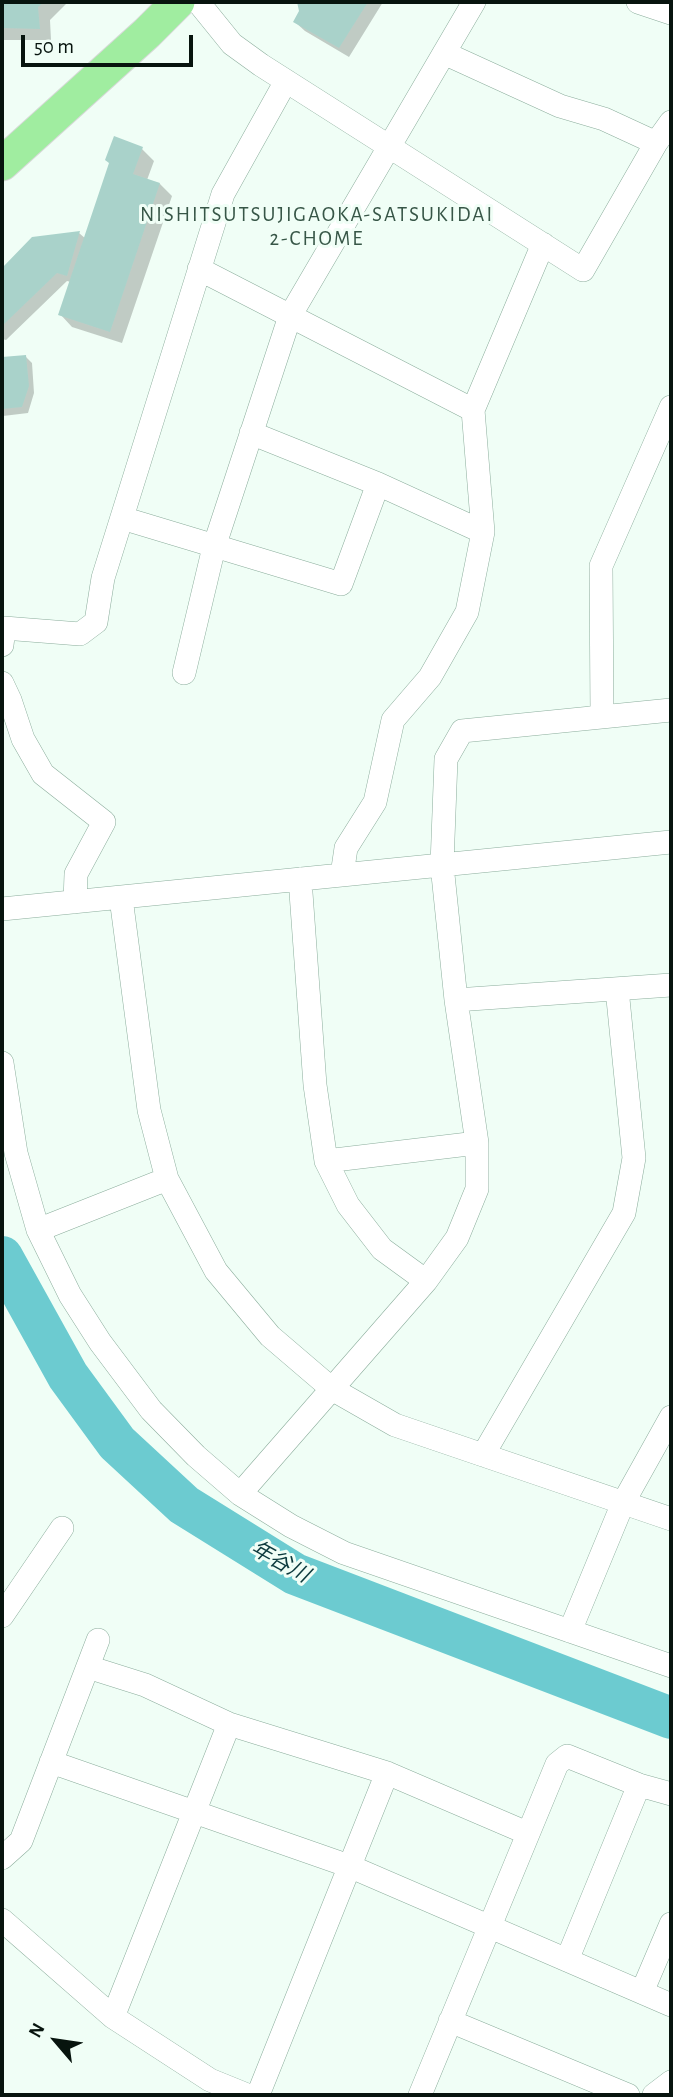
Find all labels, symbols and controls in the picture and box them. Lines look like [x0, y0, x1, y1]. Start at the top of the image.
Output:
scale bar [24, 21, 196, 65]
text: 50 m [34, 36, 74, 57]
district label: NISHITSUTSUJIGAOKA-SATSUKIDAI 2-CHOME [144, 202, 490, 252]
water label: 年谷川 [246, 1536, 314, 1588]
north arrow [21, 2006, 91, 2076]
text: N [26, 2020, 49, 2041]

